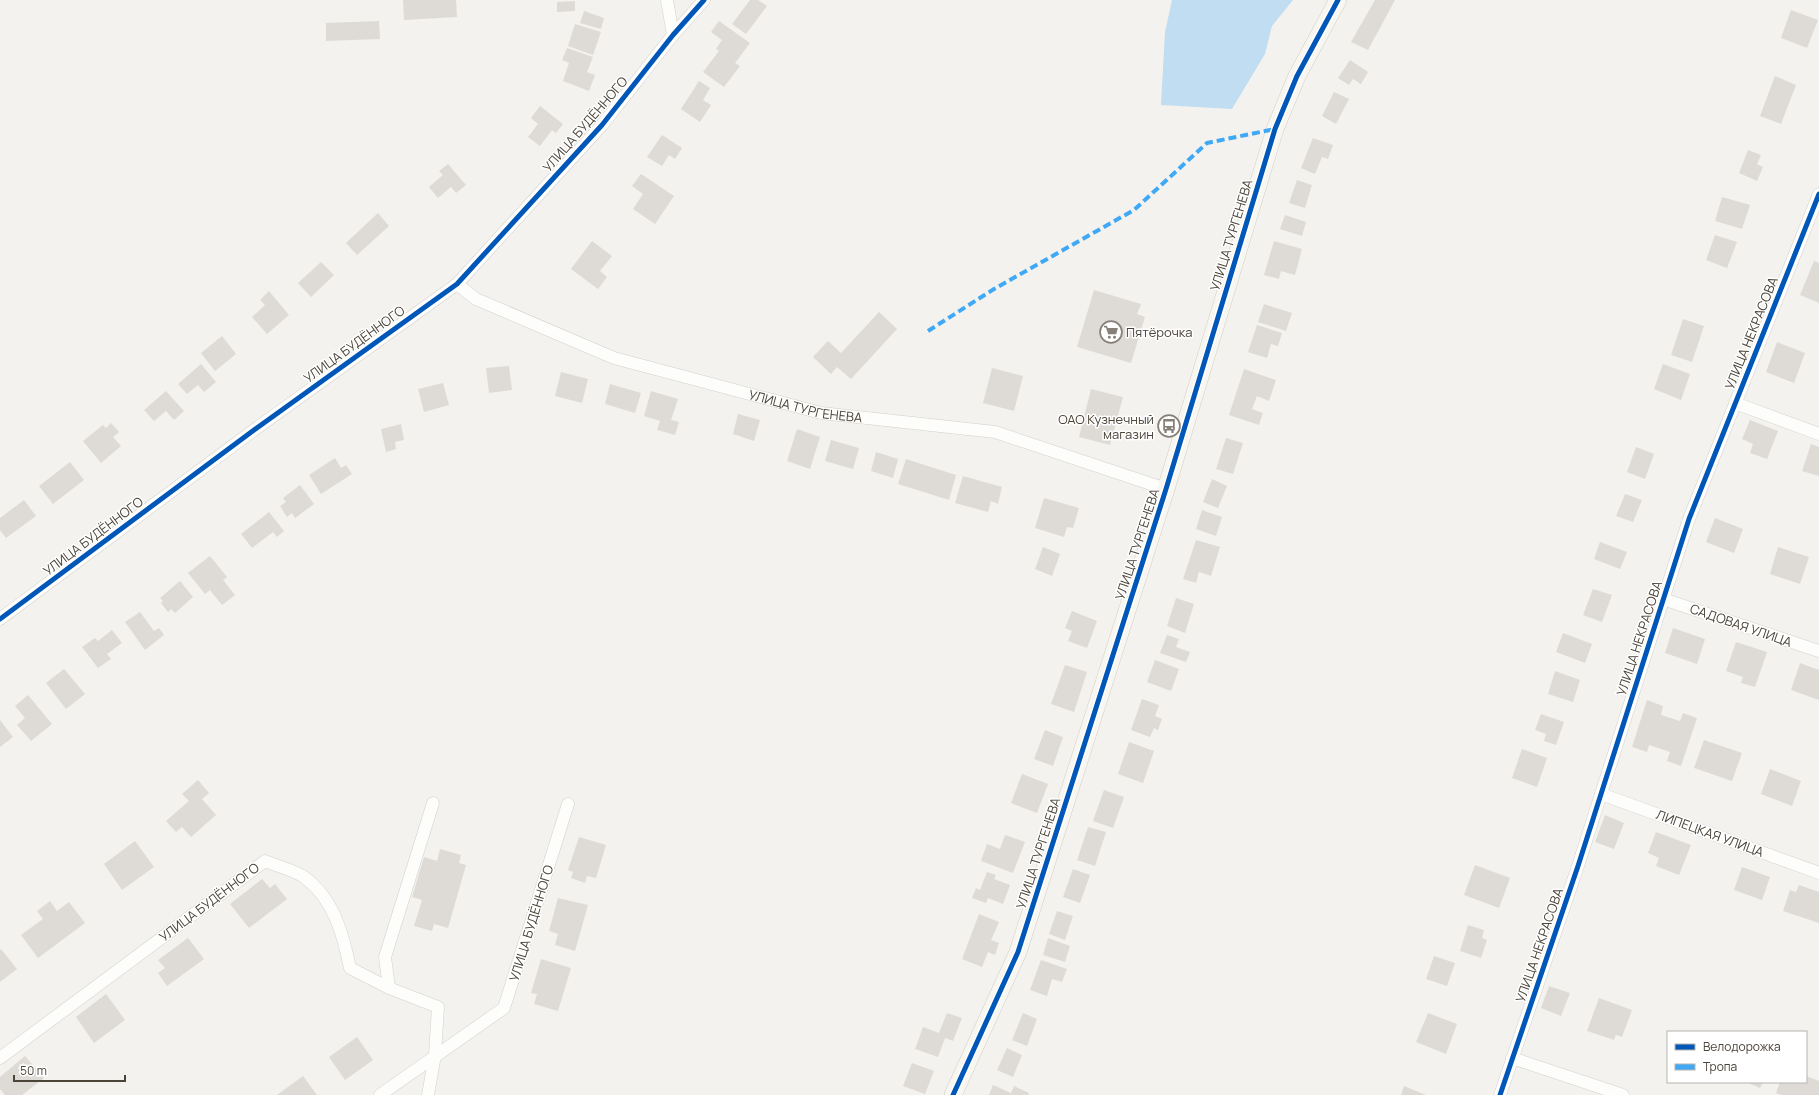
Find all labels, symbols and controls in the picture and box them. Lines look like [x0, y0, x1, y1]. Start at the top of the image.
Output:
street label: УЛИЦА БУДЁННОГО [539, 72, 632, 176]
street label: УЛИЦА ТУРГЕНЕВА [1205, 177, 1257, 293]
street label: УЛИЦА НЕКРАСОВА [1720, 274, 1782, 392]
street label: УЛИЦА БУДЁННОГО [300, 301, 409, 387]
supermarket icon: Пятёрочка [1098, 319, 1124, 345]
place label: Пятёрочка [1126, 323, 1192, 341]
street label: УЛИЦА ТУРГЕНЕВА [747, 385, 863, 426]
place label: ОАО Кузнечный магазин [1058, 410, 1154, 443]
bus stop icon: ОАО Кузнечный магазин [1156, 413, 1182, 439]
street label: УЛИЦА ТУРГЕНЕВА [1111, 486, 1163, 602]
street label: УЛИЦА БУДЁННОГО [39, 492, 147, 580]
street label: УЛИЦА НЕКРАСОВА [1612, 578, 1666, 698]
street label: САДОВАЯ УЛИЦА [1688, 599, 1794, 651]
street label: УЛИЦА ТУРГЕНЕВА [1012, 795, 1064, 911]
street label: ЛИПЕЦКАЯ УЛИЦА [1654, 805, 1766, 861]
street label: УЛИЦА БУДЁННОГО [155, 858, 263, 946]
street label: УЛИЦА БУДЁННОГО [505, 862, 557, 983]
street label: УЛИЦА НЕКРАСОВА [1511, 885, 1567, 1005]
legend [1667, 1031, 1807, 1083]
text: Велодорожка [1703, 1038, 1781, 1055]
scale bar [14, 1057, 125, 1083]
text: Тропа [1703, 1058, 1737, 1075]
text: 50 m [20, 1062, 47, 1079]

